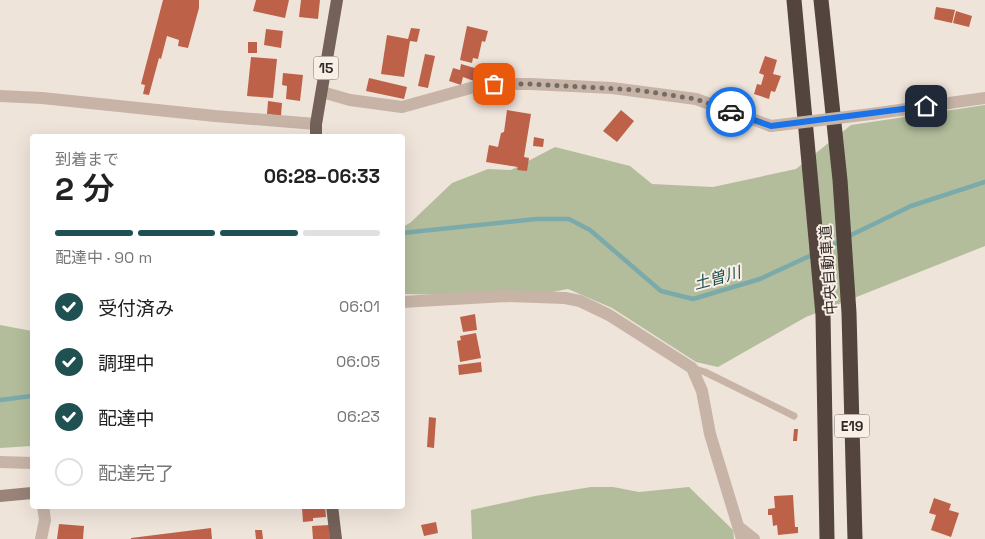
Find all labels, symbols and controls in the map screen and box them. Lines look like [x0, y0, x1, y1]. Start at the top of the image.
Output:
road number: 15 [314, 56, 338, 80]
pin [473, 63, 515, 105]
icon: bag [480, 70, 508, 98]
pin [905, 85, 947, 127]
courier [706, 87, 756, 137]
icon: home [912, 92, 940, 120]
icon: car [717, 98, 745, 126]
text: 到着まで [55, 149, 119, 170]
text: 06:28–06:33 [264, 164, 380, 189]
text: 2 分 [55, 169, 114, 209]
street label: 中央自動車道 [815, 224, 841, 316]
text: 配達中 · 90 m [55, 247, 152, 268]
water label: 土曽川 [691, 261, 745, 294]
icon: check [55, 293, 83, 321]
text: 受付済み [98, 296, 174, 321]
text: 06:01 [339, 296, 380, 317]
icon: check [55, 348, 83, 376]
text: 調理中 [98, 351, 155, 376]
text: 06:05 [336, 351, 380, 372]
icon: check [55, 403, 83, 431]
text: 配達中 [98, 406, 155, 431]
text: 06:23 [337, 406, 380, 427]
road number: E19 [834, 414, 870, 438]
text: 配達完了 [98, 461, 174, 486]

